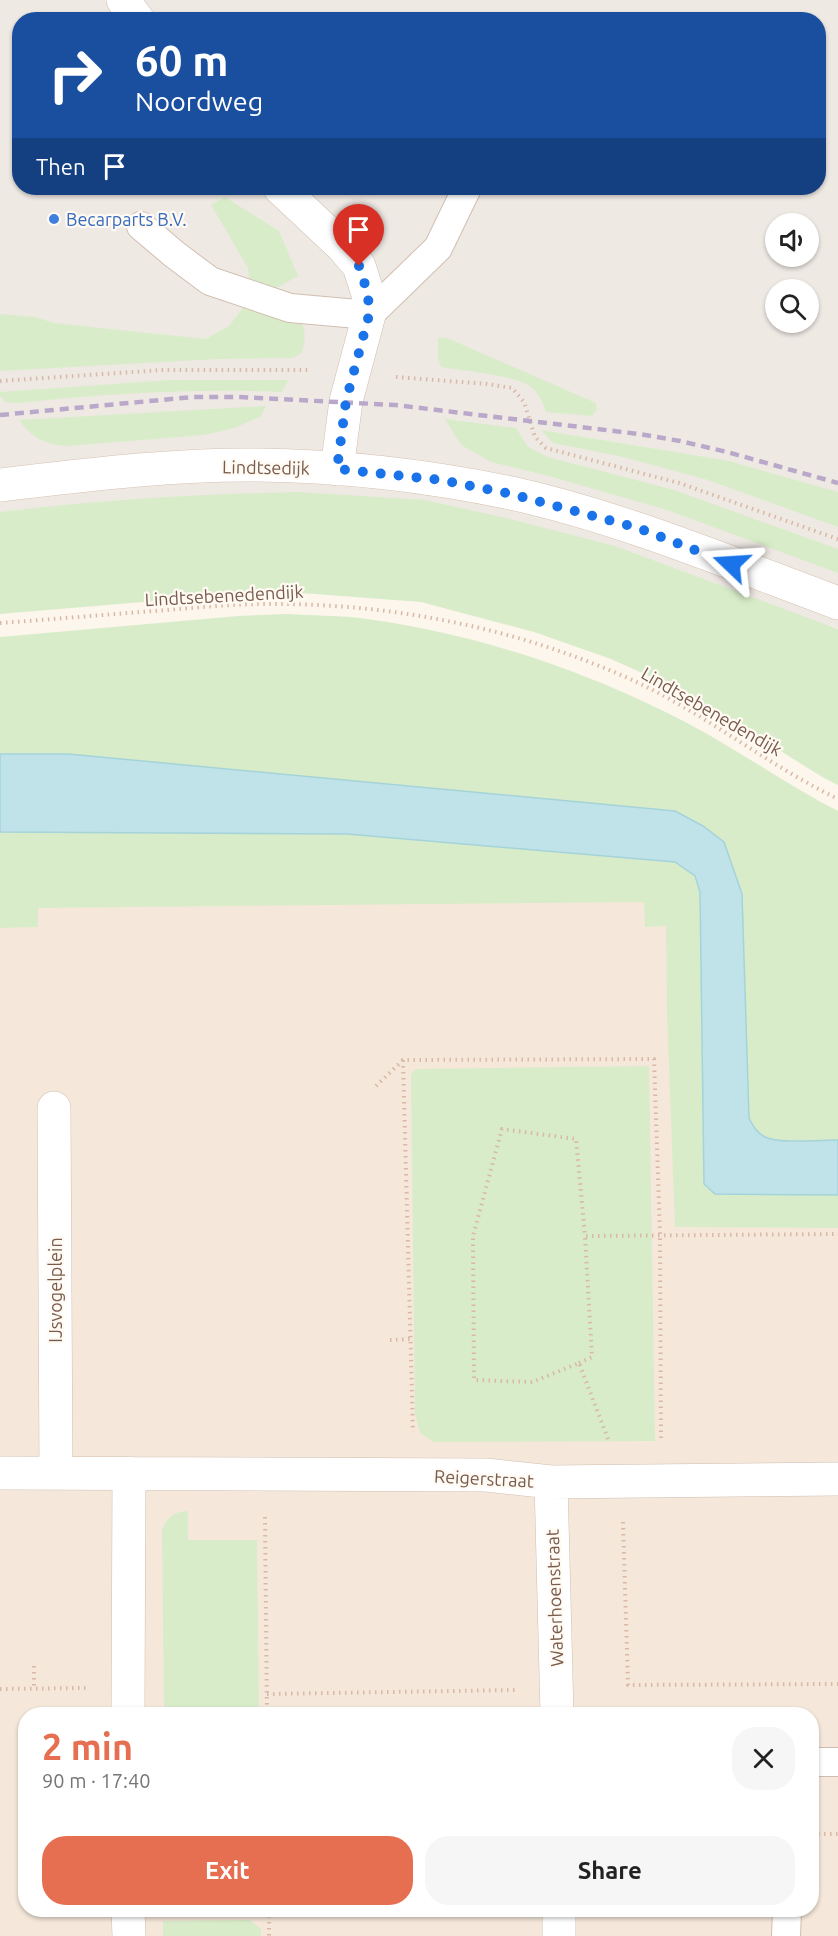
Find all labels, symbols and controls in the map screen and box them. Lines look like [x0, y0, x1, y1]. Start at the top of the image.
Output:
icon: right [36, 36, 114, 114]
text: 60 m [135, 37, 229, 84]
text: Noordweg [135, 86, 263, 116]
icon: arrive [98, 150, 131, 183]
text: Then [36, 154, 86, 179]
pin [333, 204, 384, 266]
place label: Becarparts B.V. [66, 209, 187, 229]
marker: Becarparts B.V. [47, 212, 61, 226]
icon: arrive [342, 213, 375, 246]
map controls [765, 213, 819, 333]
button: sound [765, 213, 819, 267]
button: search [765, 279, 819, 333]
street label: Lindtsedijk [222, 456, 310, 478]
position arrow [699, 532, 763, 596]
street label: Lindtsebenedendijk [144, 581, 304, 609]
street label: Lindtsebenedendijk [638, 663, 786, 759]
street label: IJsvogelplein [45, 1237, 65, 1343]
street label: Reigerstraat [434, 1465, 534, 1491]
street label: Waterhoenstraat [542, 1529, 566, 1667]
text: 2 min [42, 1726, 133, 1767]
button: close [732, 1727, 795, 1790]
text: 90 m · 17:40 [42, 1769, 151, 1792]
button: Exit [42, 1836, 413, 1905]
button: Share [425, 1836, 795, 1905]

